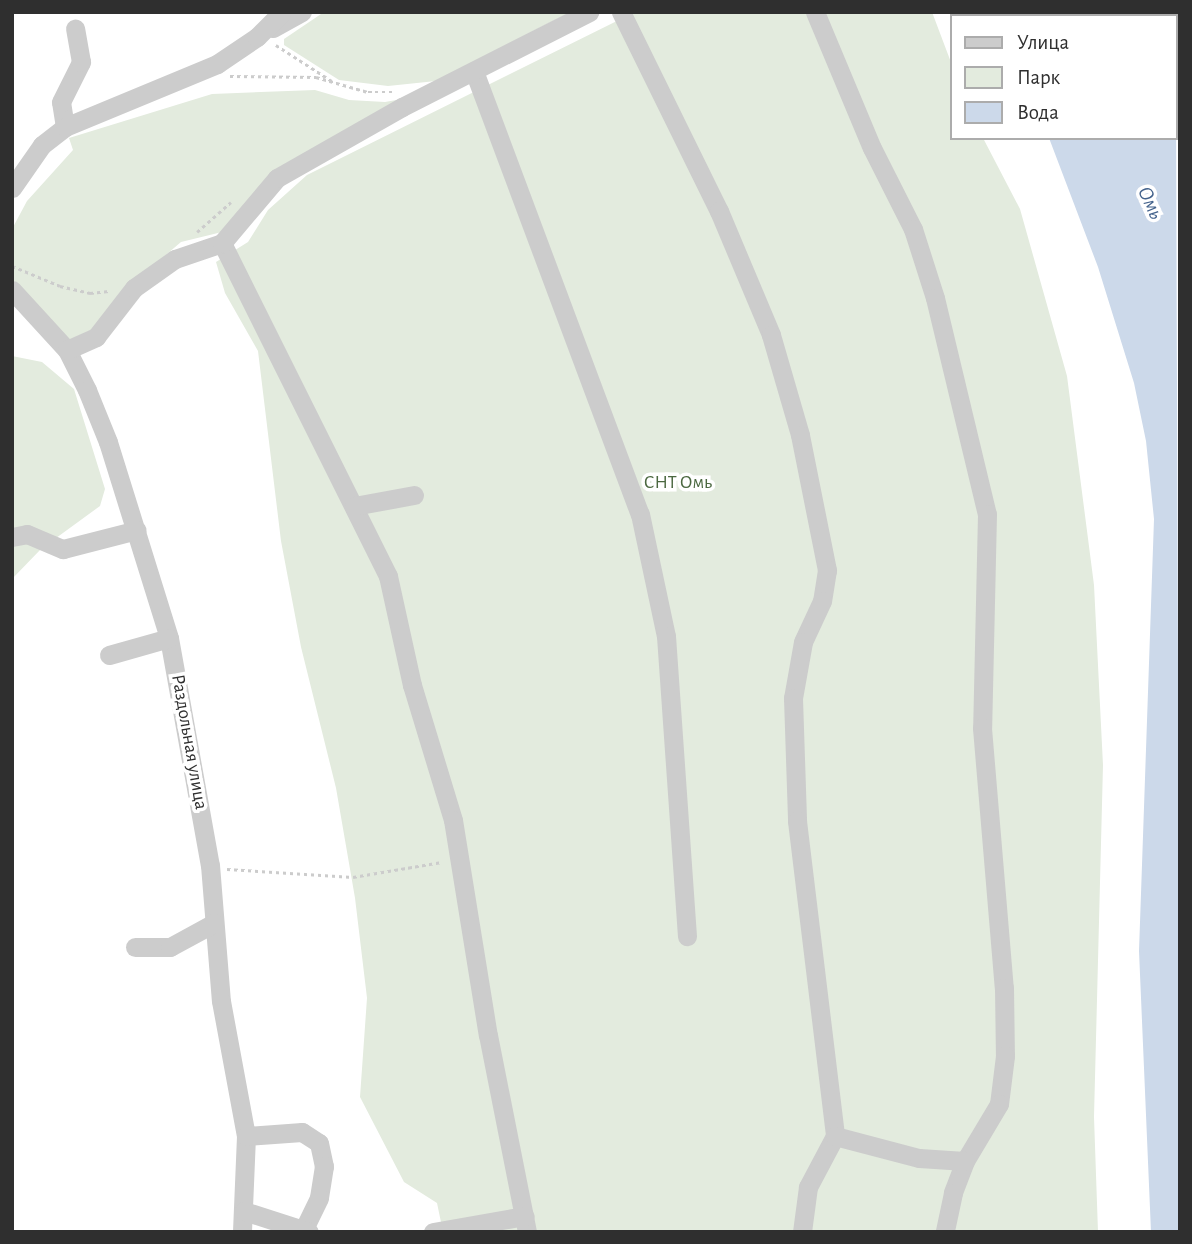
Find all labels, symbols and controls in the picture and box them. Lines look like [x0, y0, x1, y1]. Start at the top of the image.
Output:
legend [950, 14, 1178, 140]
text: Улица [1017, 32, 1069, 53]
text: Парк [1017, 67, 1060, 88]
text: Вода [1017, 102, 1059, 123]
water label: Омь [1131, 182, 1169, 224]
park label: СНТ Омь [644, 472, 712, 494]
street label: Раздольная улица [166, 673, 212, 811]

